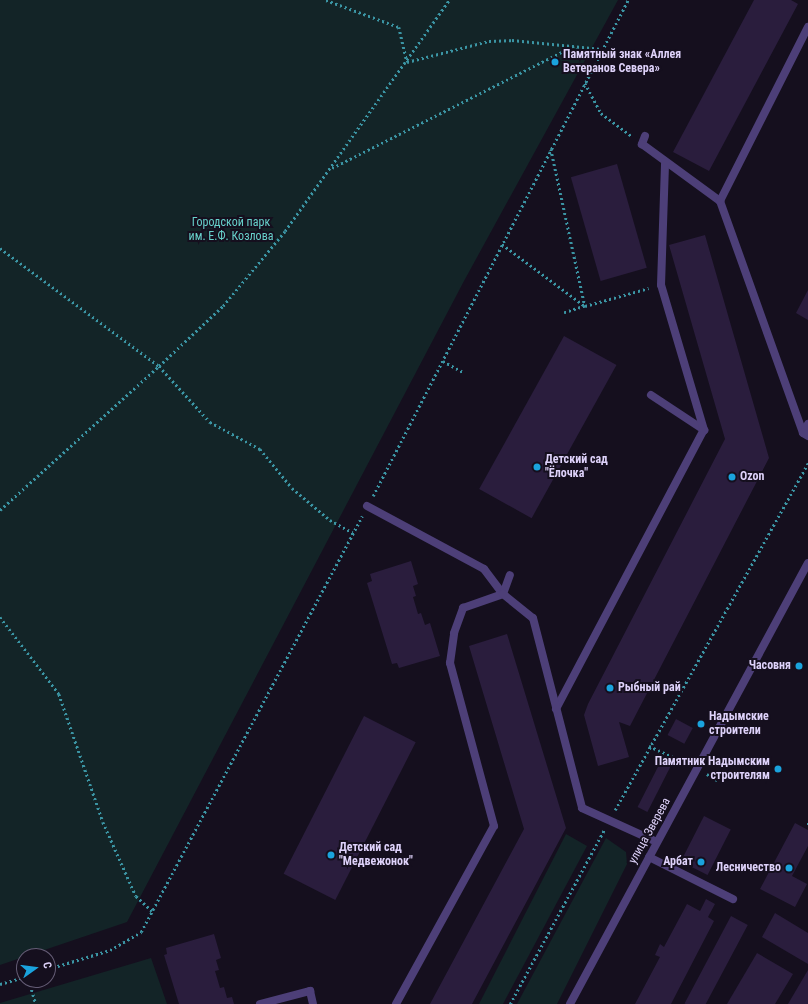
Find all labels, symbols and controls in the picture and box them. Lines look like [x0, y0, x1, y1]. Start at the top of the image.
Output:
place label: Памятный знак «Аллея Ветеранов Севера» [563, 48, 681, 76]
marker: Памятный знак «Аллея Ветеранов Севера» [550, 57, 560, 67]
park label: Городской парк им. Е.Ф. Козлова [189, 216, 273, 244]
place label: Детский сад "Ёлочка" [545, 453, 608, 481]
marker: Детский сад "Ёлочка" [532, 462, 542, 472]
place label: Ozon [740, 470, 764, 484]
marker: Ozon [727, 472, 737, 482]
place label: Часовня [749, 659, 791, 673]
marker: Часовня [794, 661, 804, 671]
place label: Рыбный рай [618, 681, 681, 695]
marker: Рыбный рай [605, 683, 615, 693]
place label: Надымские строители [709, 710, 769, 738]
marker: Надымские строители [696, 719, 706, 729]
place label: Памятник Надымским строителям [655, 755, 770, 783]
marker: Памятник Надымским строителям [773, 764, 783, 774]
street label: улица Зверева [626, 796, 674, 866]
place label: Детский сад "Медвежонок" [339, 841, 413, 869]
marker: Детский сад "Медвежонок" [326, 850, 336, 860]
place label: Арбат [663, 855, 693, 869]
marker: Арбат [696, 857, 706, 867]
place label: Лесничество [716, 861, 781, 875]
marker: Лесничество [784, 863, 794, 873]
north arrow [16, 948, 56, 988]
text: С [40, 961, 54, 970]

